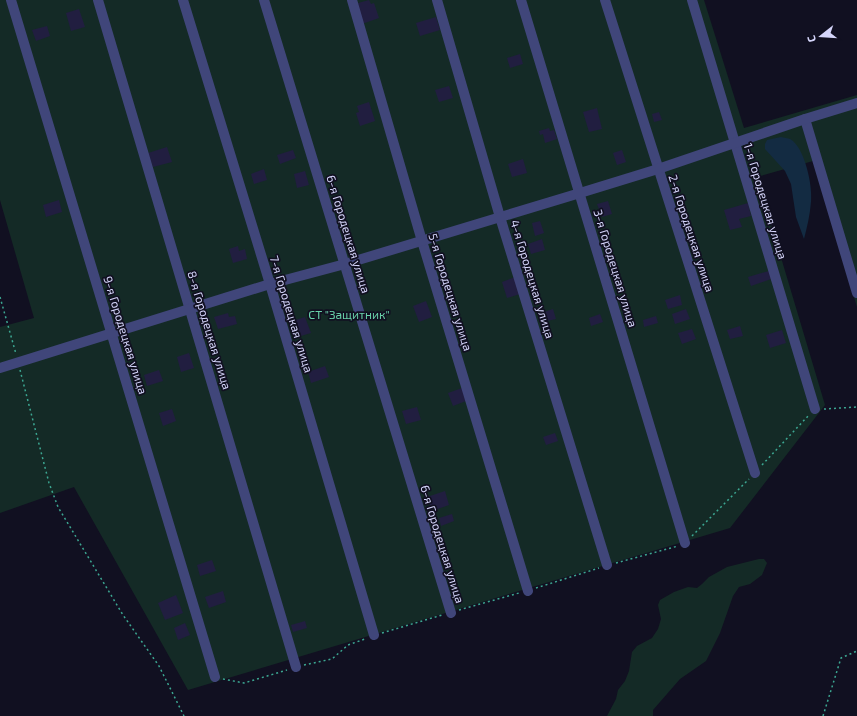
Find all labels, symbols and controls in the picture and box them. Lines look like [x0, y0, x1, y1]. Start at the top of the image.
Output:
north arrow [801, 16, 841, 56]
text: С [804, 34, 818, 44]
street label: 1-я Городецкая улица [741, 141, 790, 261]
street label: 6-я Городецкая улица [323, 173, 374, 295]
street label: 2-я Городецкая улица [665, 173, 718, 294]
street label: 3-я Городецкая улица [590, 207, 641, 329]
street label: 4-я Городецкая улица [507, 218, 558, 340]
street label: 5-я Городецкая улица [425, 231, 476, 353]
street label: 7-я Городецкая улица [267, 254, 316, 375]
street label: 8-я Городецкая улица [184, 269, 235, 391]
street label: 9-я Городецкая улица [100, 274, 151, 396]
park label: СТ "Защитник" [308, 307, 390, 321]
street label: 6-я Городецкая улица [417, 483, 468, 605]

